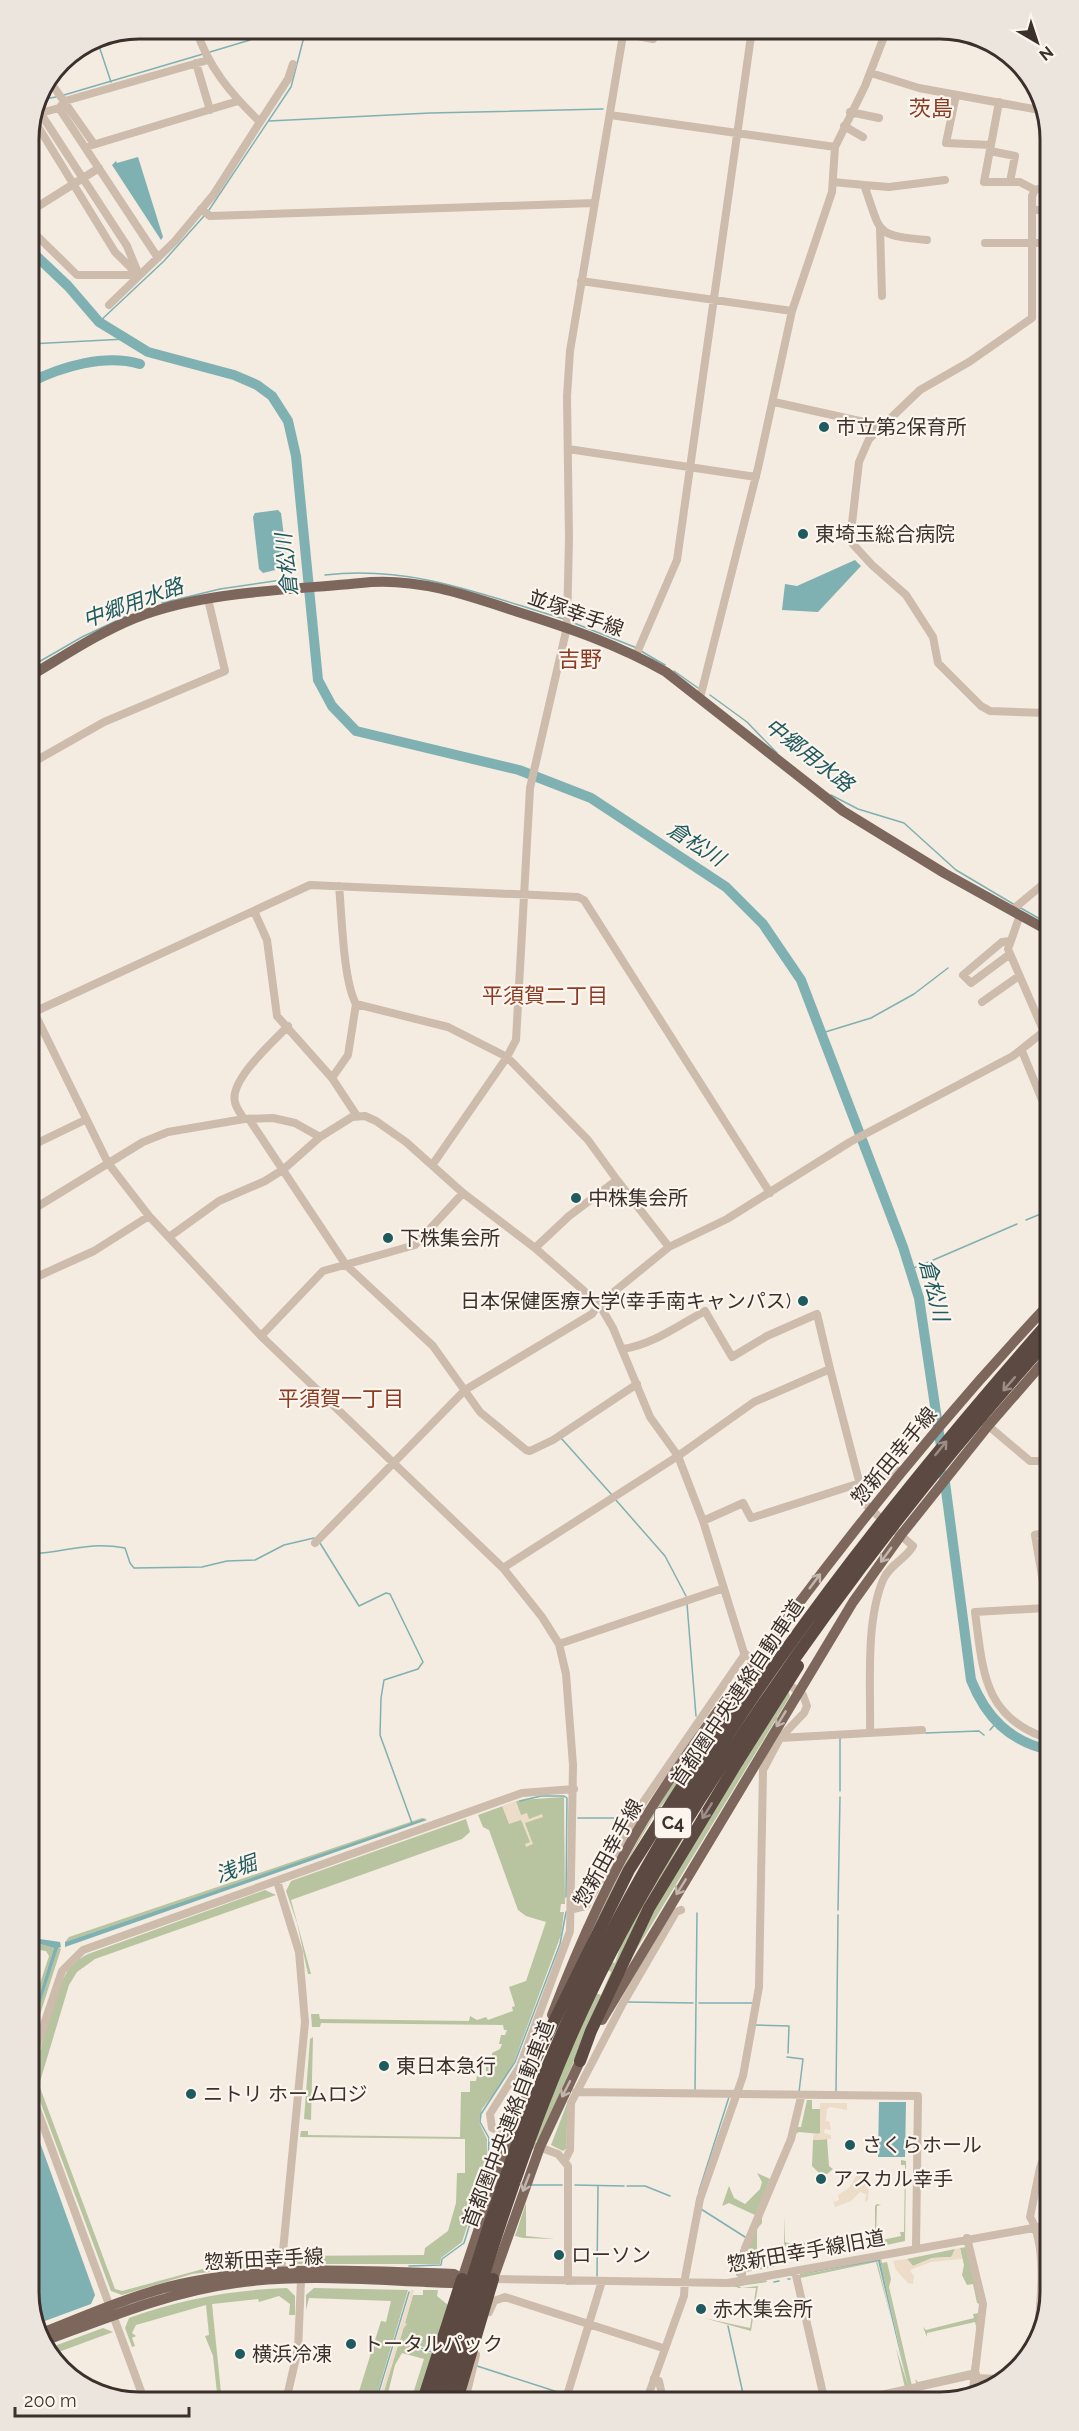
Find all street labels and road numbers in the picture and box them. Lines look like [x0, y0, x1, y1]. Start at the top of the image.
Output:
street label: 並塚幸手線 [525, 585, 627, 641]
street label: 惣新田幸手線 [846, 1402, 942, 1510]
street label: 首都圏中央連絡自動車道 [666, 1595, 808, 1791]
street label: 惣新田幸手線 [568, 1795, 648, 1911]
road number: C4 [655, 1808, 691, 1838]
street label: 首都圏中央連絡自動車道 [457, 2017, 559, 2231]
street label: 惣新田幸手線旧道 [725, 2225, 887, 2277]
street label: 惣新田幸手線 [203, 2244, 325, 2274]

